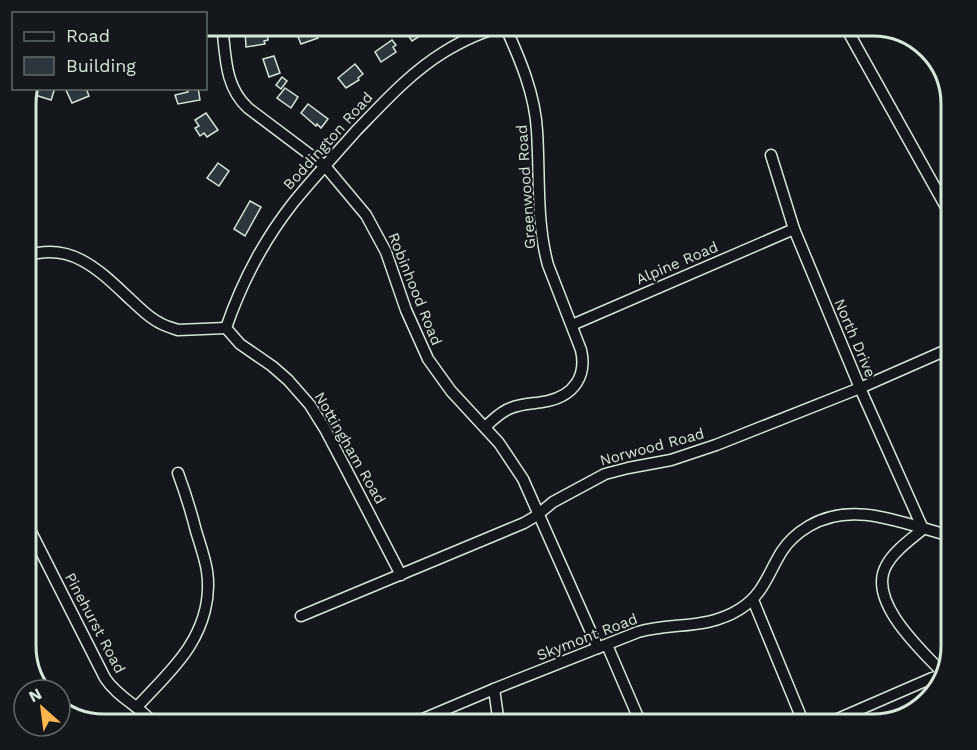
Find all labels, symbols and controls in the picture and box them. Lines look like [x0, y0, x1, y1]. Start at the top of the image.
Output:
legend [12, 12, 207, 90]
text: Road [66, 25, 110, 46]
text: Building [66, 55, 136, 76]
street label: Boddington Road [279, 88, 377, 194]
street label: Greenwood Road [513, 124, 539, 250]
street label: Robinhood Road [384, 230, 446, 348]
street label: Alpine Road [633, 238, 721, 288]
street label: North Drive [830, 296, 880, 380]
street label: Nottingham Road [311, 389, 389, 507]
street label: Norwood Road [598, 424, 706, 470]
street label: Pinehurst Road [61, 570, 129, 676]
street label: Skymont Road [534, 610, 640, 664]
north arrow [12, 678, 72, 738]
text: N [25, 684, 45, 706]

